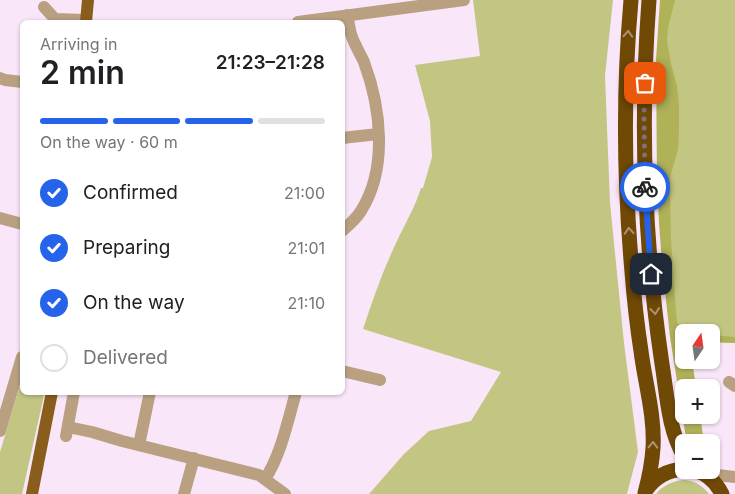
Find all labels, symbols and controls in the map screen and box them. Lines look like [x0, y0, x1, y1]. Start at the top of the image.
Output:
one-way arrow [623, 30, 634, 38]
text: Arriving in [40, 34, 117, 54]
text: 21:23–21:28 [216, 51, 325, 74]
text: 2 min [40, 53, 125, 92]
pin [624, 62, 666, 104]
icon: bag [631, 69, 659, 97]
text: On the way · 60 m [40, 132, 178, 152]
courier [620, 162, 670, 212]
icon: bike [631, 173, 659, 201]
icon: check [40, 179, 68, 207]
text: Confirmed [83, 181, 178, 204]
text: 21:00 [284, 183, 325, 203]
one-way arrow [623, 227, 634, 235]
icon: check [40, 234, 68, 262]
text: Preparing [83, 236, 170, 259]
text: 21:01 [288, 238, 325, 258]
pin [630, 253, 672, 295]
icon: home [637, 260, 665, 288]
icon: check [40, 289, 68, 317]
text: On the way [83, 291, 185, 314]
text: 21:10 [288, 293, 325, 313]
one-way arrow [649, 307, 660, 315]
north arrow [675, 324, 720, 369]
map controls [675, 324, 720, 479]
text: Delivered [83, 346, 168, 369]
button: + [675, 379, 720, 424]
button: − [675, 434, 720, 479]
one-way arrow [648, 441, 658, 448]

